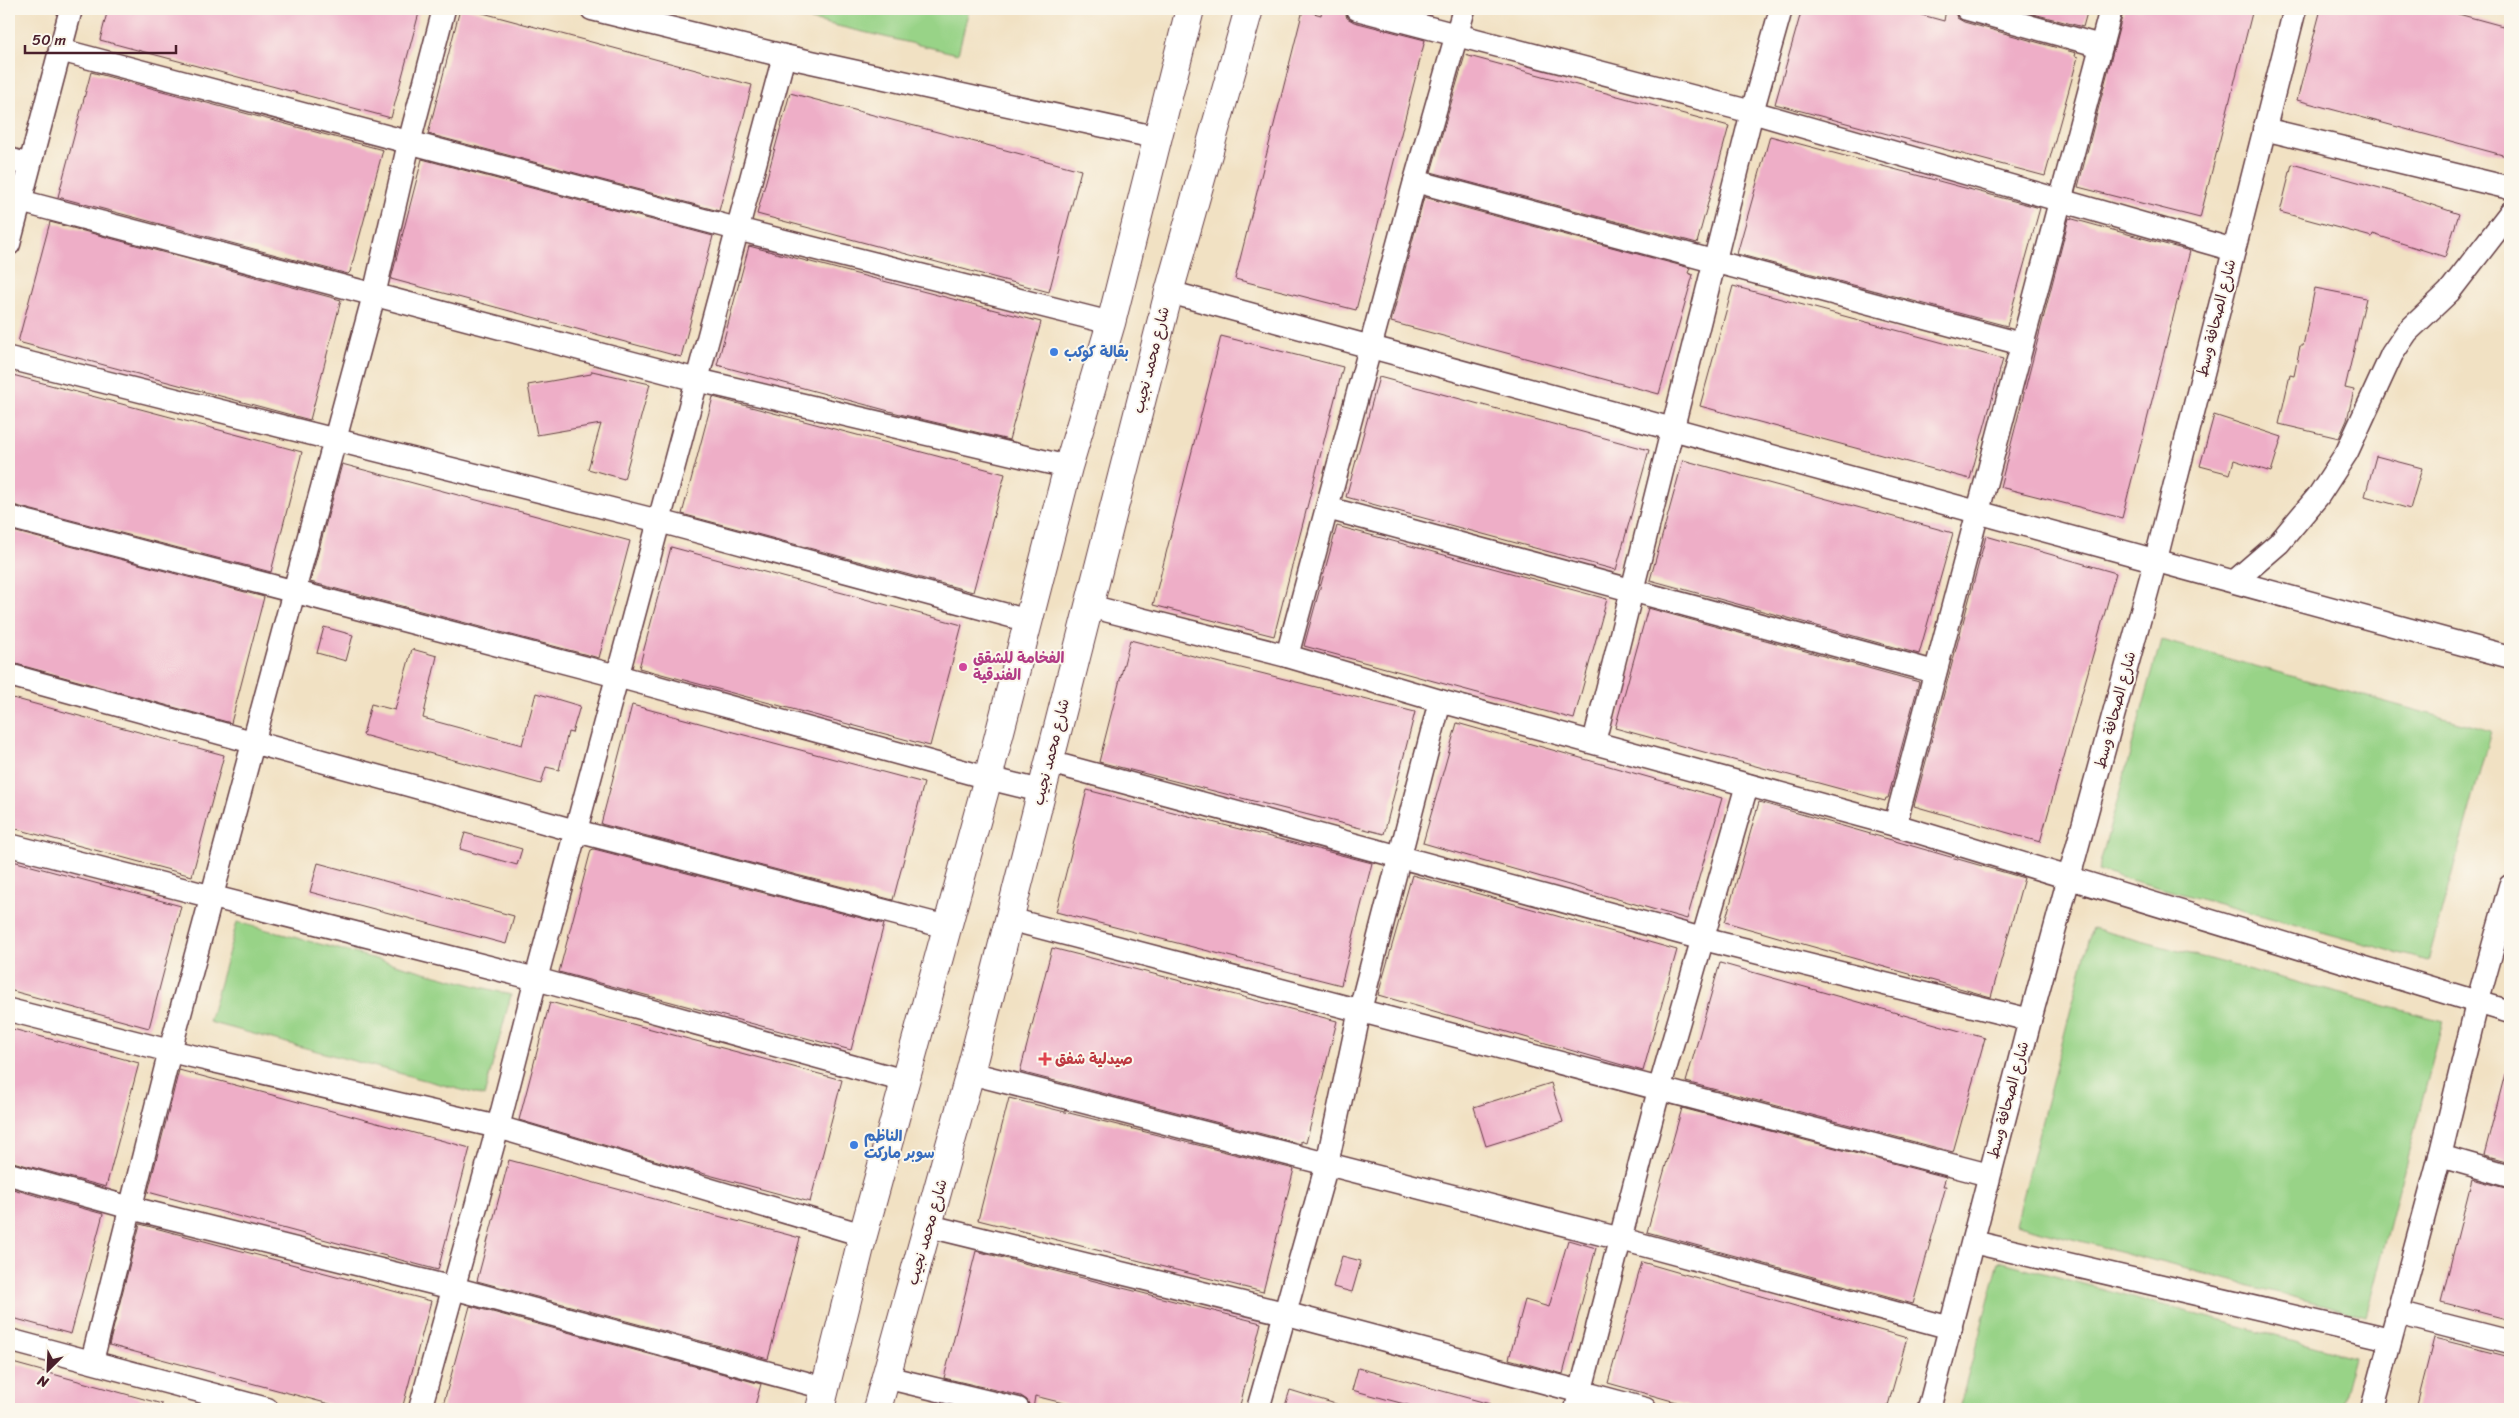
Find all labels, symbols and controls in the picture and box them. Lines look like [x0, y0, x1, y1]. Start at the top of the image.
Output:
scale bar [25, 22, 176, 54]
text: 50 m [32, 27, 67, 53]
street label: شارع الصحافة وسط [2189, 256, 2243, 380]
street label: شارع محمد نجيب [1125, 304, 1177, 416]
place label: بقالة كوكب [1064, 339, 1129, 365]
marker: بقالة كوكب [1048, 346, 1060, 358]
place label: الفخامة للشقق الفندقية [973, 645, 1064, 688]
street label: شارع الصحافة وسط [2087, 648, 2143, 772]
marker: الفخامة للشقق الفندقية [957, 661, 969, 673]
street label: شارع محمد نجيب [1025, 696, 1077, 808]
street label: شارع الصحافة وسط [1980, 1038, 2036, 1162]
place label: صيدلية شفق [1055, 1046, 1133, 1072]
marker: صيدلية شفق [1039, 1053, 1051, 1065]
place label: الناظم سوبر ماركت [864, 1123, 935, 1166]
marker: الناظم سوبر ماركت [848, 1139, 860, 1151]
street label: شارع محمد نجيب [899, 1176, 955, 1288]
north arrow [22, 1346, 72, 1396]
text: N [33, 1368, 53, 1395]

